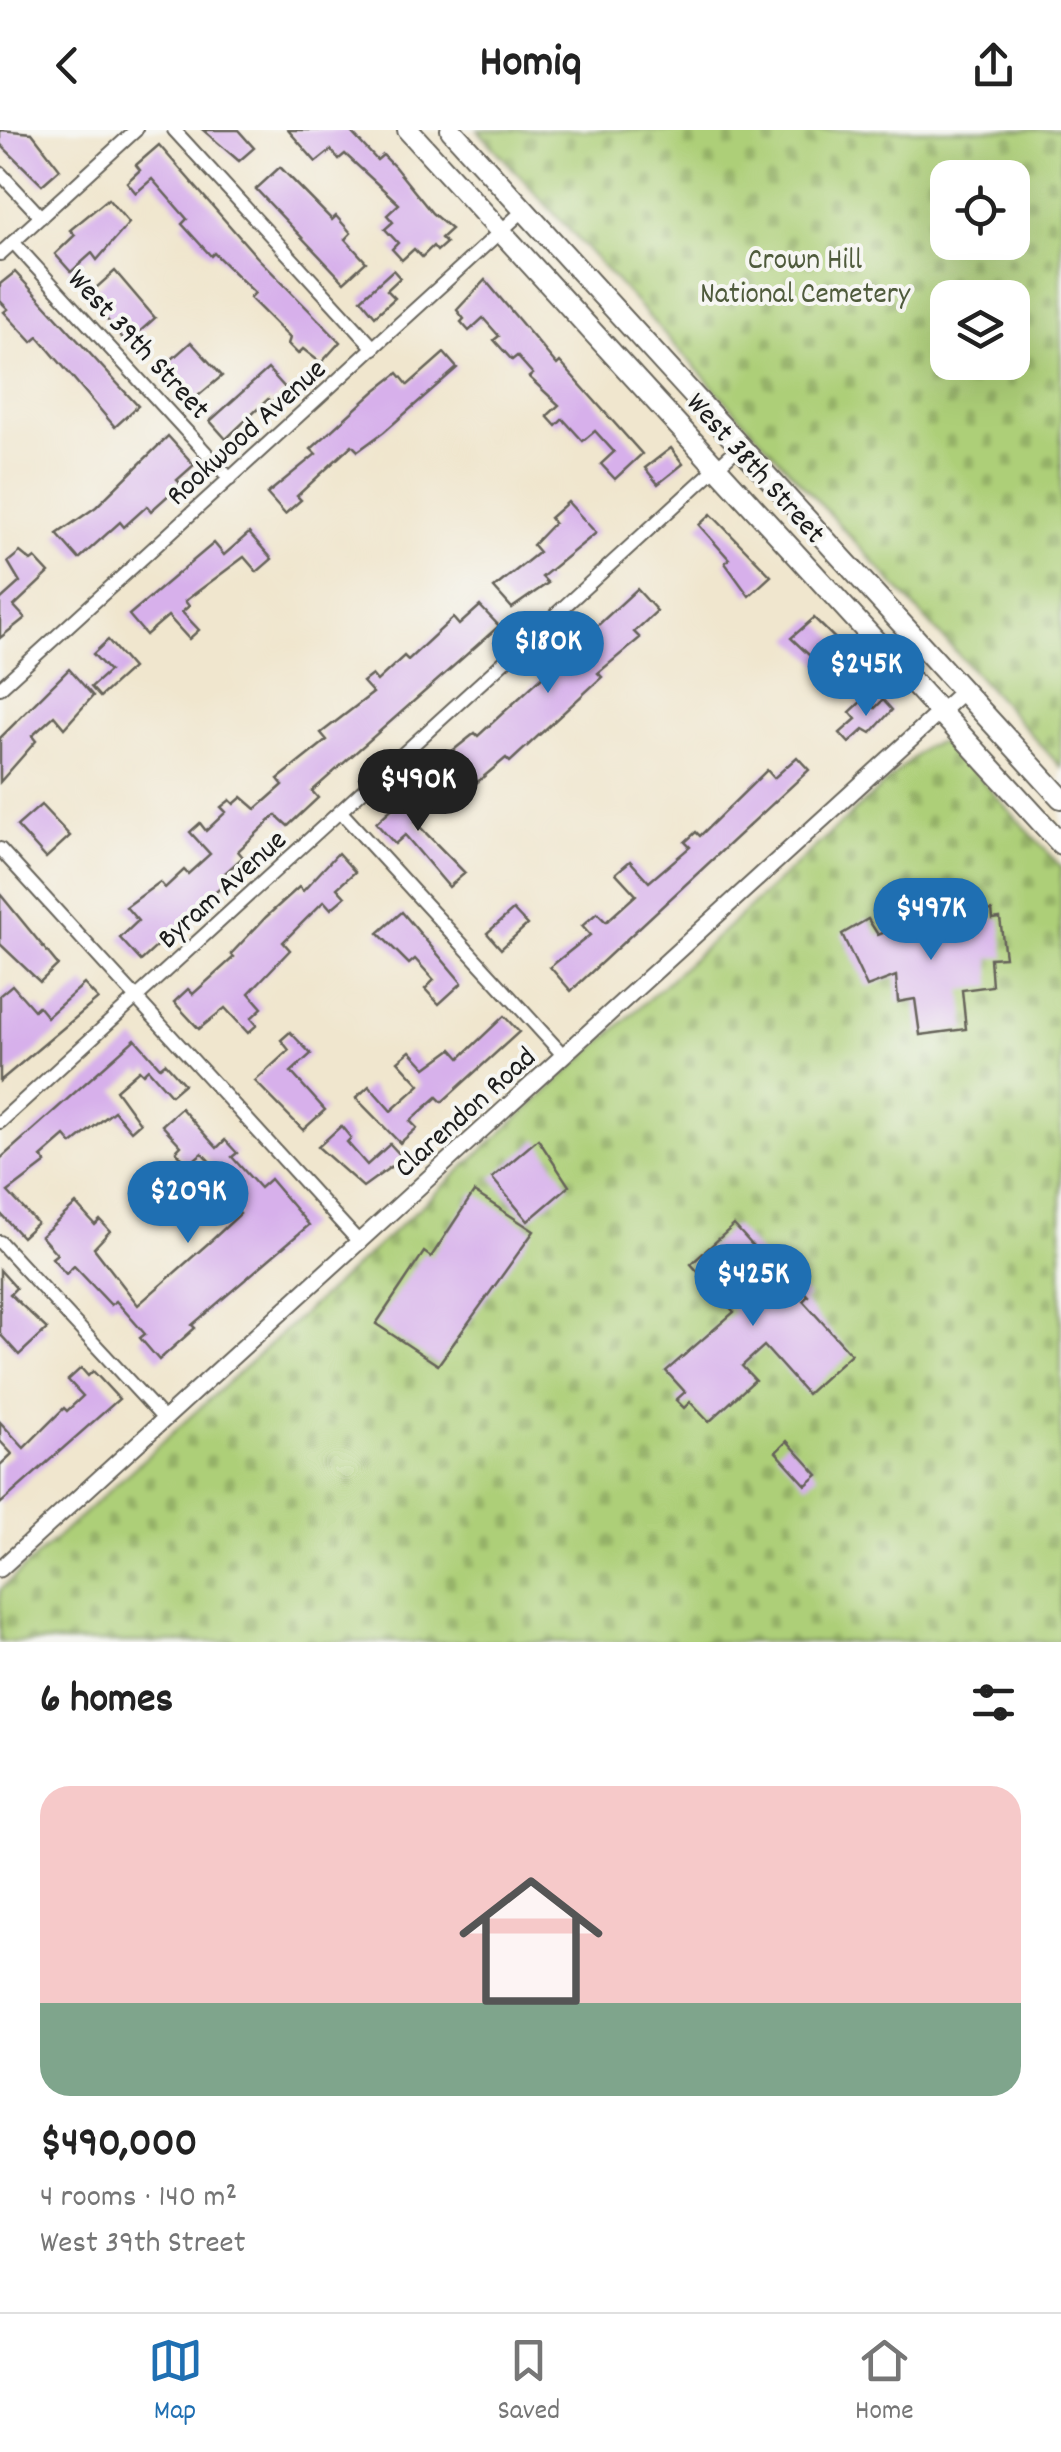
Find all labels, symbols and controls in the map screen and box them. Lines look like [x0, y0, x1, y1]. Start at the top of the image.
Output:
text: Homiq [479, 33, 582, 97]
icon: back [40, 38, 95, 93]
icon: share [966, 38, 1021, 93]
map controls [930, 160, 1030, 380]
button: locate [930, 160, 1030, 260]
park label: Crown Hill National Cemetery [700, 241, 911, 318]
street label: West 39th Street [55, 261, 218, 431]
button: layers [930, 280, 1030, 380]
street label: Rookwood Avenue [158, 351, 338, 518]
street label: West 38th Street [674, 385, 834, 555]
pin: $180K [478, 611, 618, 696]
text: $180K [514, 620, 582, 666]
pin: $245K [796, 634, 936, 719]
text: $245K [829, 643, 903, 689]
pin: $490K [348, 749, 488, 834]
text: $490K [380, 758, 456, 804]
street label: Byram Avenue [150, 821, 298, 961]
pin: $497K [861, 878, 1001, 963]
text: $497K [895, 887, 967, 933]
street label: Clarendon Road [386, 1039, 548, 1190]
pin: $209K [118, 1161, 258, 1246]
text: $209K [149, 1170, 227, 1216]
pin: $425K [683, 1244, 823, 1329]
text: $425K [716, 1253, 790, 1299]
text: 6 homes [40, 1672, 173, 1732]
icon: filters [966, 1675, 1021, 1730]
icon: home [441, 1851, 621, 2031]
text: $490,000 [40, 2116, 198, 2176]
text: 4 rooms · 140 m² [40, 2176, 237, 2222]
text: West 39th Street [40, 2222, 245, 2268]
tab: Map [148, 2333, 203, 2433]
tab: Saved [498, 2333, 560, 2433]
tab: Home [855, 2333, 913, 2433]

